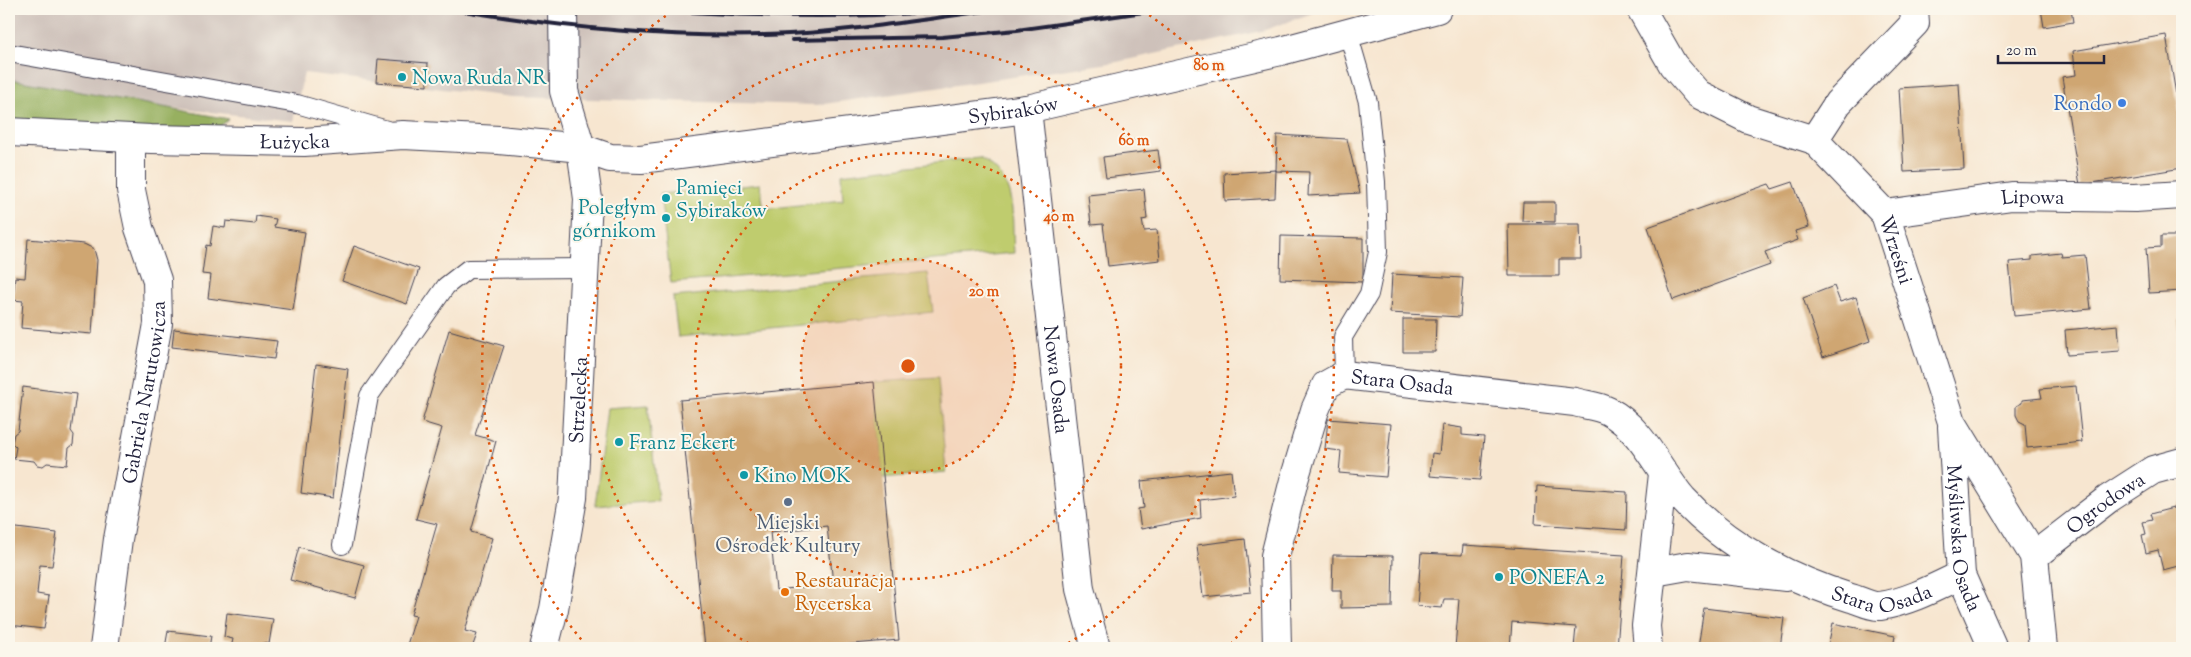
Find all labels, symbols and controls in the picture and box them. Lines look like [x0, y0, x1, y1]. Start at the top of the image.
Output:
scale bar [1998, 32, 2105, 64]
text: 20 m [2006, 41, 2037, 62]
text: 80 m [1193, 56, 1225, 77]
place label: Nowa Ruda NR [412, 65, 548, 94]
marker: Nowa Ruda NR [396, 71, 408, 83]
street label: Sybiraków [967, 90, 1062, 133]
place label: Rondo [2054, 91, 2112, 120]
marker: Rondo [2116, 97, 2128, 109]
street label: Łużycka [260, 128, 331, 159]
text: 60 m [1119, 131, 1150, 152]
place label: Pamięci Sybiraków [676, 175, 767, 227]
street label: Lipowa [1999, 184, 2065, 214]
marker: Pamięci Sybiraków [660, 192, 672, 204]
place label: Poległym górnikom [572, 195, 656, 247]
text: 40 m [1043, 207, 1075, 228]
marker: Poległym górnikom [660, 212, 672, 224]
street label: Wrześni [1869, 212, 1919, 289]
text: 20 m [969, 282, 1000, 303]
street label: Gabriela Narutowicza [117, 301, 175, 487]
street label: Nowa Osada [1034, 324, 1075, 435]
street label: Strzelecka [564, 356, 597, 444]
centre of rings [899, 357, 917, 375]
street label: Stara Osada [1349, 364, 1455, 405]
place label: Franz Eckert [629, 430, 735, 459]
marker: Franz Eckert [613, 436, 625, 448]
place label: Kino MOK [754, 463, 851, 492]
street label: Myśliwska Osada [1937, 464, 1987, 617]
street label: Ogrodowa [2061, 467, 2152, 543]
marker: Kino MOK [738, 469, 750, 481]
marker: Miejski Ośrodek Kultury [782, 496, 794, 508]
place label: Miejski Ośrodek Kultury [715, 510, 861, 562]
place label: PONEFA 2 [1509, 565, 1605, 594]
place label: Restauracja Rycerska [795, 568, 893, 620]
marker: PONEFA 2 [1493, 571, 1505, 583]
street label: Stara Osada [1827, 579, 1937, 623]
marker: Restauracja Rycerska [779, 586, 791, 598]

